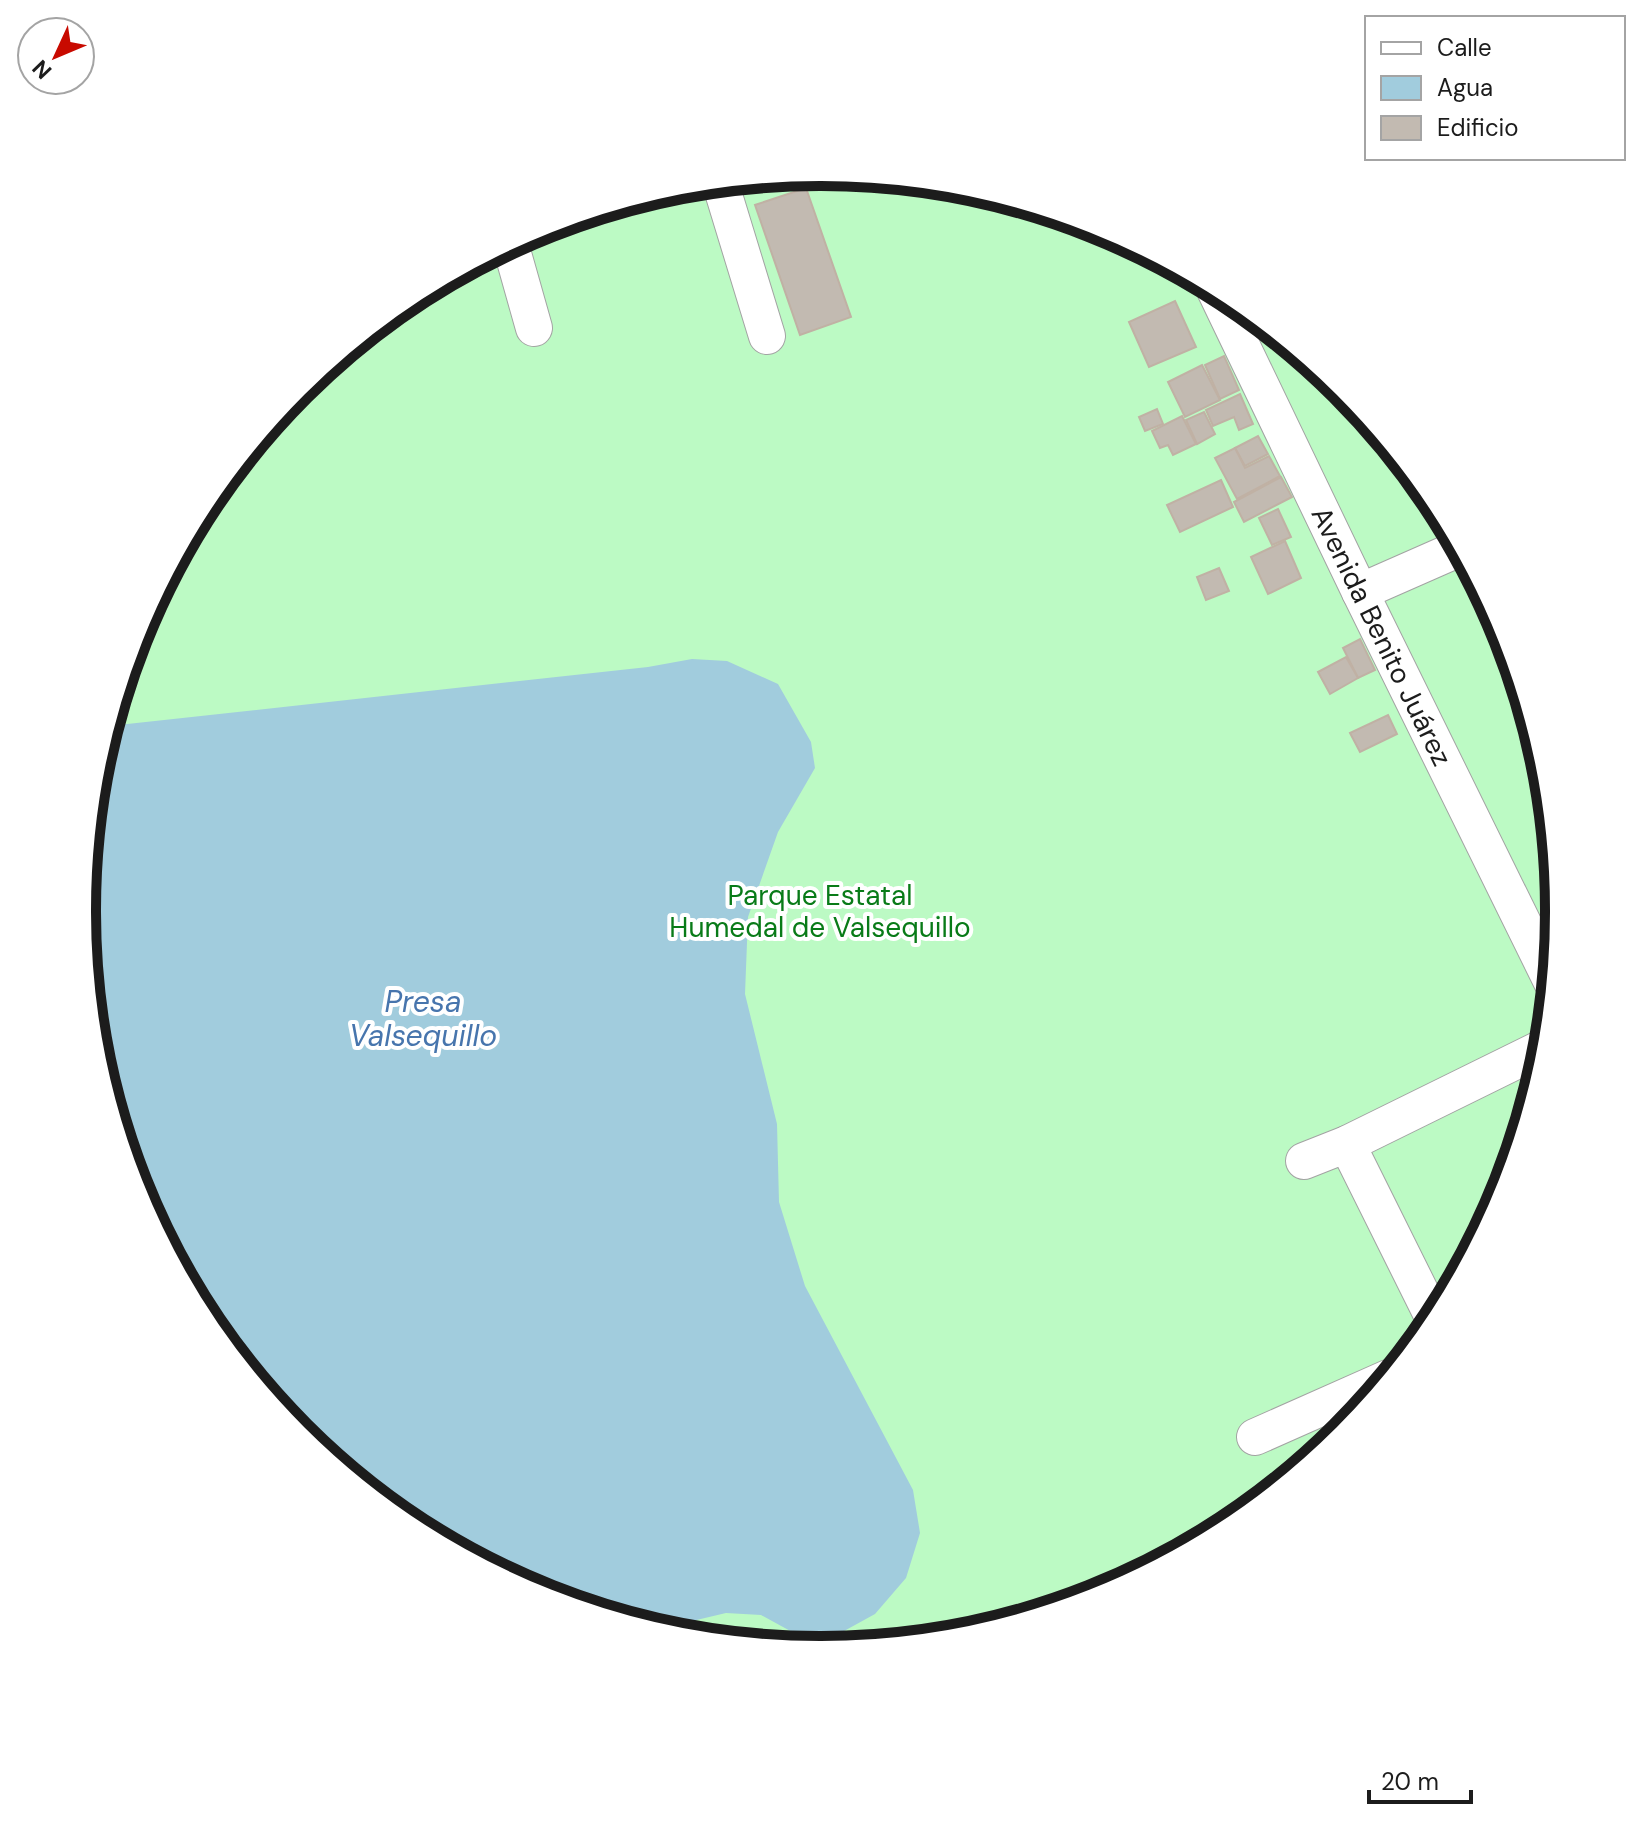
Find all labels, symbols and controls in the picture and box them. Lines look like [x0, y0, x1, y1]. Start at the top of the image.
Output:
north arrow [16, 16, 96, 96]
legend [1365, 16, 1625, 160]
text: Calle [1437, 32, 1492, 63]
text: N [26, 54, 58, 85]
text: Agua [1437, 72, 1493, 103]
text: Edificio [1437, 112, 1519, 143]
street label: Avenida Benito Juárez [1303, 500, 1460, 772]
park label: Parque Estatal Humedal de Valsequillo [669, 877, 971, 946]
water label: Presa Valsequillo [349, 982, 497, 1055]
scale bar [1369, 1754, 1471, 1804]
text: 20 m [1381, 1766, 1439, 1797]

